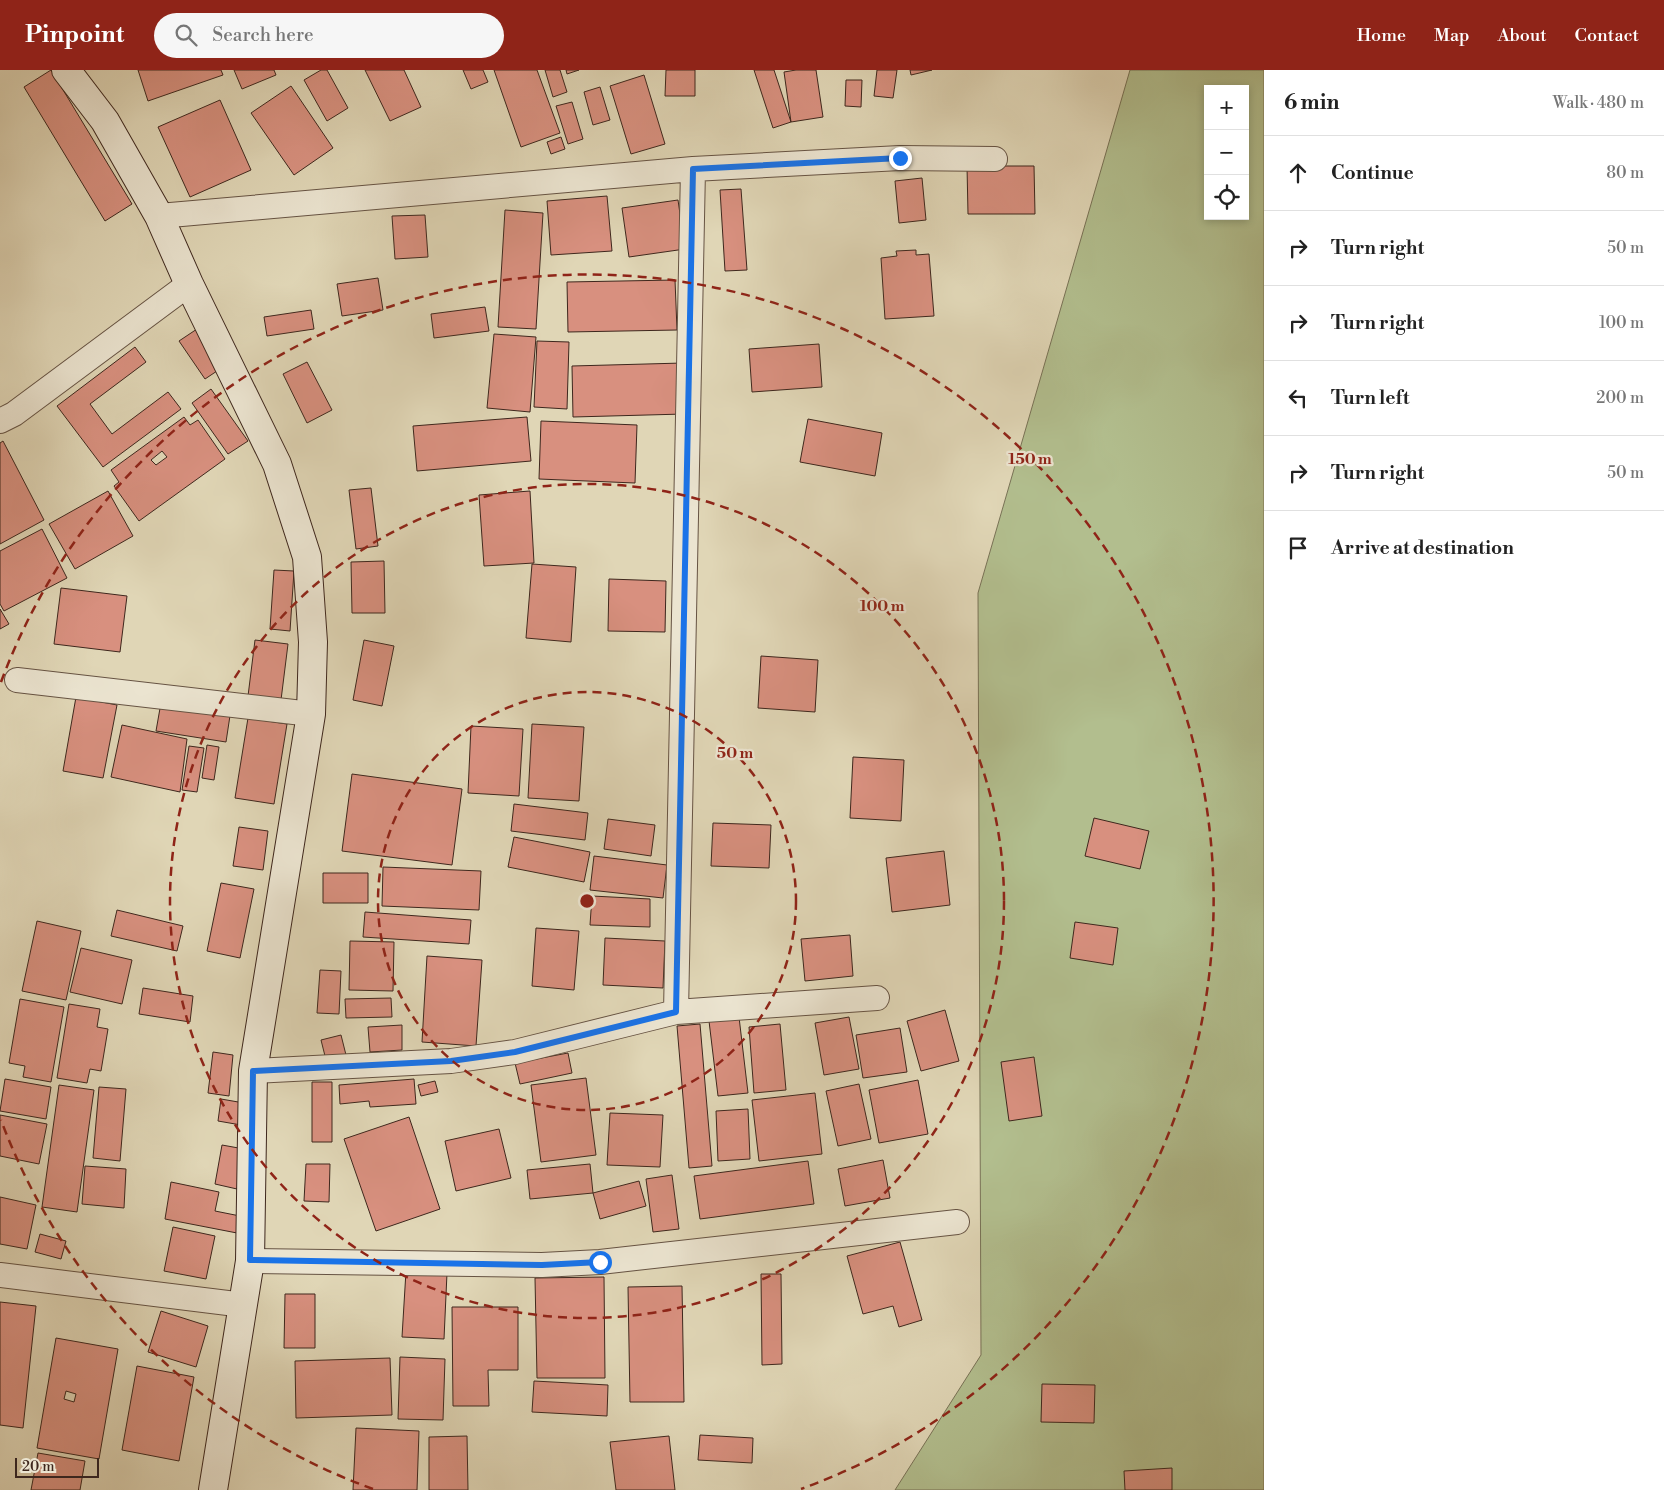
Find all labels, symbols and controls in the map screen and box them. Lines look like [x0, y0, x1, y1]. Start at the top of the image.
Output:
search box [154, 13, 504, 58]
text: Pinpoint [25, 20, 124, 50]
icon: search [172, 21, 200, 49]
text: Search here [212, 23, 314, 47]
text: Home [1357, 24, 1406, 47]
text: Map [1434, 24, 1470, 47]
text: About [1498, 24, 1547, 47]
text: Contact [1575, 24, 1639, 47]
map controls [1204, 85, 1249, 220]
button: + [1204, 85, 1249, 130]
text: 6 min [1284, 90, 1339, 116]
text: Walk · 480 m [1553, 93, 1644, 113]
button: − [1204, 130, 1249, 175]
route end [889, 147, 912, 170]
icon: ahead [1284, 159, 1312, 187]
text: Continue [1331, 161, 1414, 185]
text: 80 m [1606, 163, 1644, 183]
button: locate [1204, 175, 1249, 220]
icon: right [1284, 234, 1312, 262]
text: Turn right [1331, 236, 1424, 260]
text: 50 m [1607, 238, 1644, 258]
icon: right [1284, 309, 1312, 337]
text: Turn right [1331, 311, 1424, 335]
text: 100 m [1599, 313, 1644, 333]
icon: left [1284, 384, 1312, 412]
text: Turn left [1331, 386, 1410, 410]
text: 200 m [1596, 388, 1644, 408]
text: 150 m [1008, 450, 1052, 469]
icon: right [1284, 459, 1312, 487]
text: Turn right [1331, 461, 1424, 485]
text: 50 m [1607, 463, 1644, 483]
icon: arrive [1284, 534, 1312, 562]
text: Arrive at destination [1331, 536, 1514, 560]
text: 100 m [860, 597, 905, 616]
text: 50 m [717, 744, 753, 763]
centre of rings [578, 892, 596, 910]
route start [589, 1251, 612, 1274]
scale bar [15, 1455, 99, 1478]
text: 20 m [22, 1458, 54, 1476]

